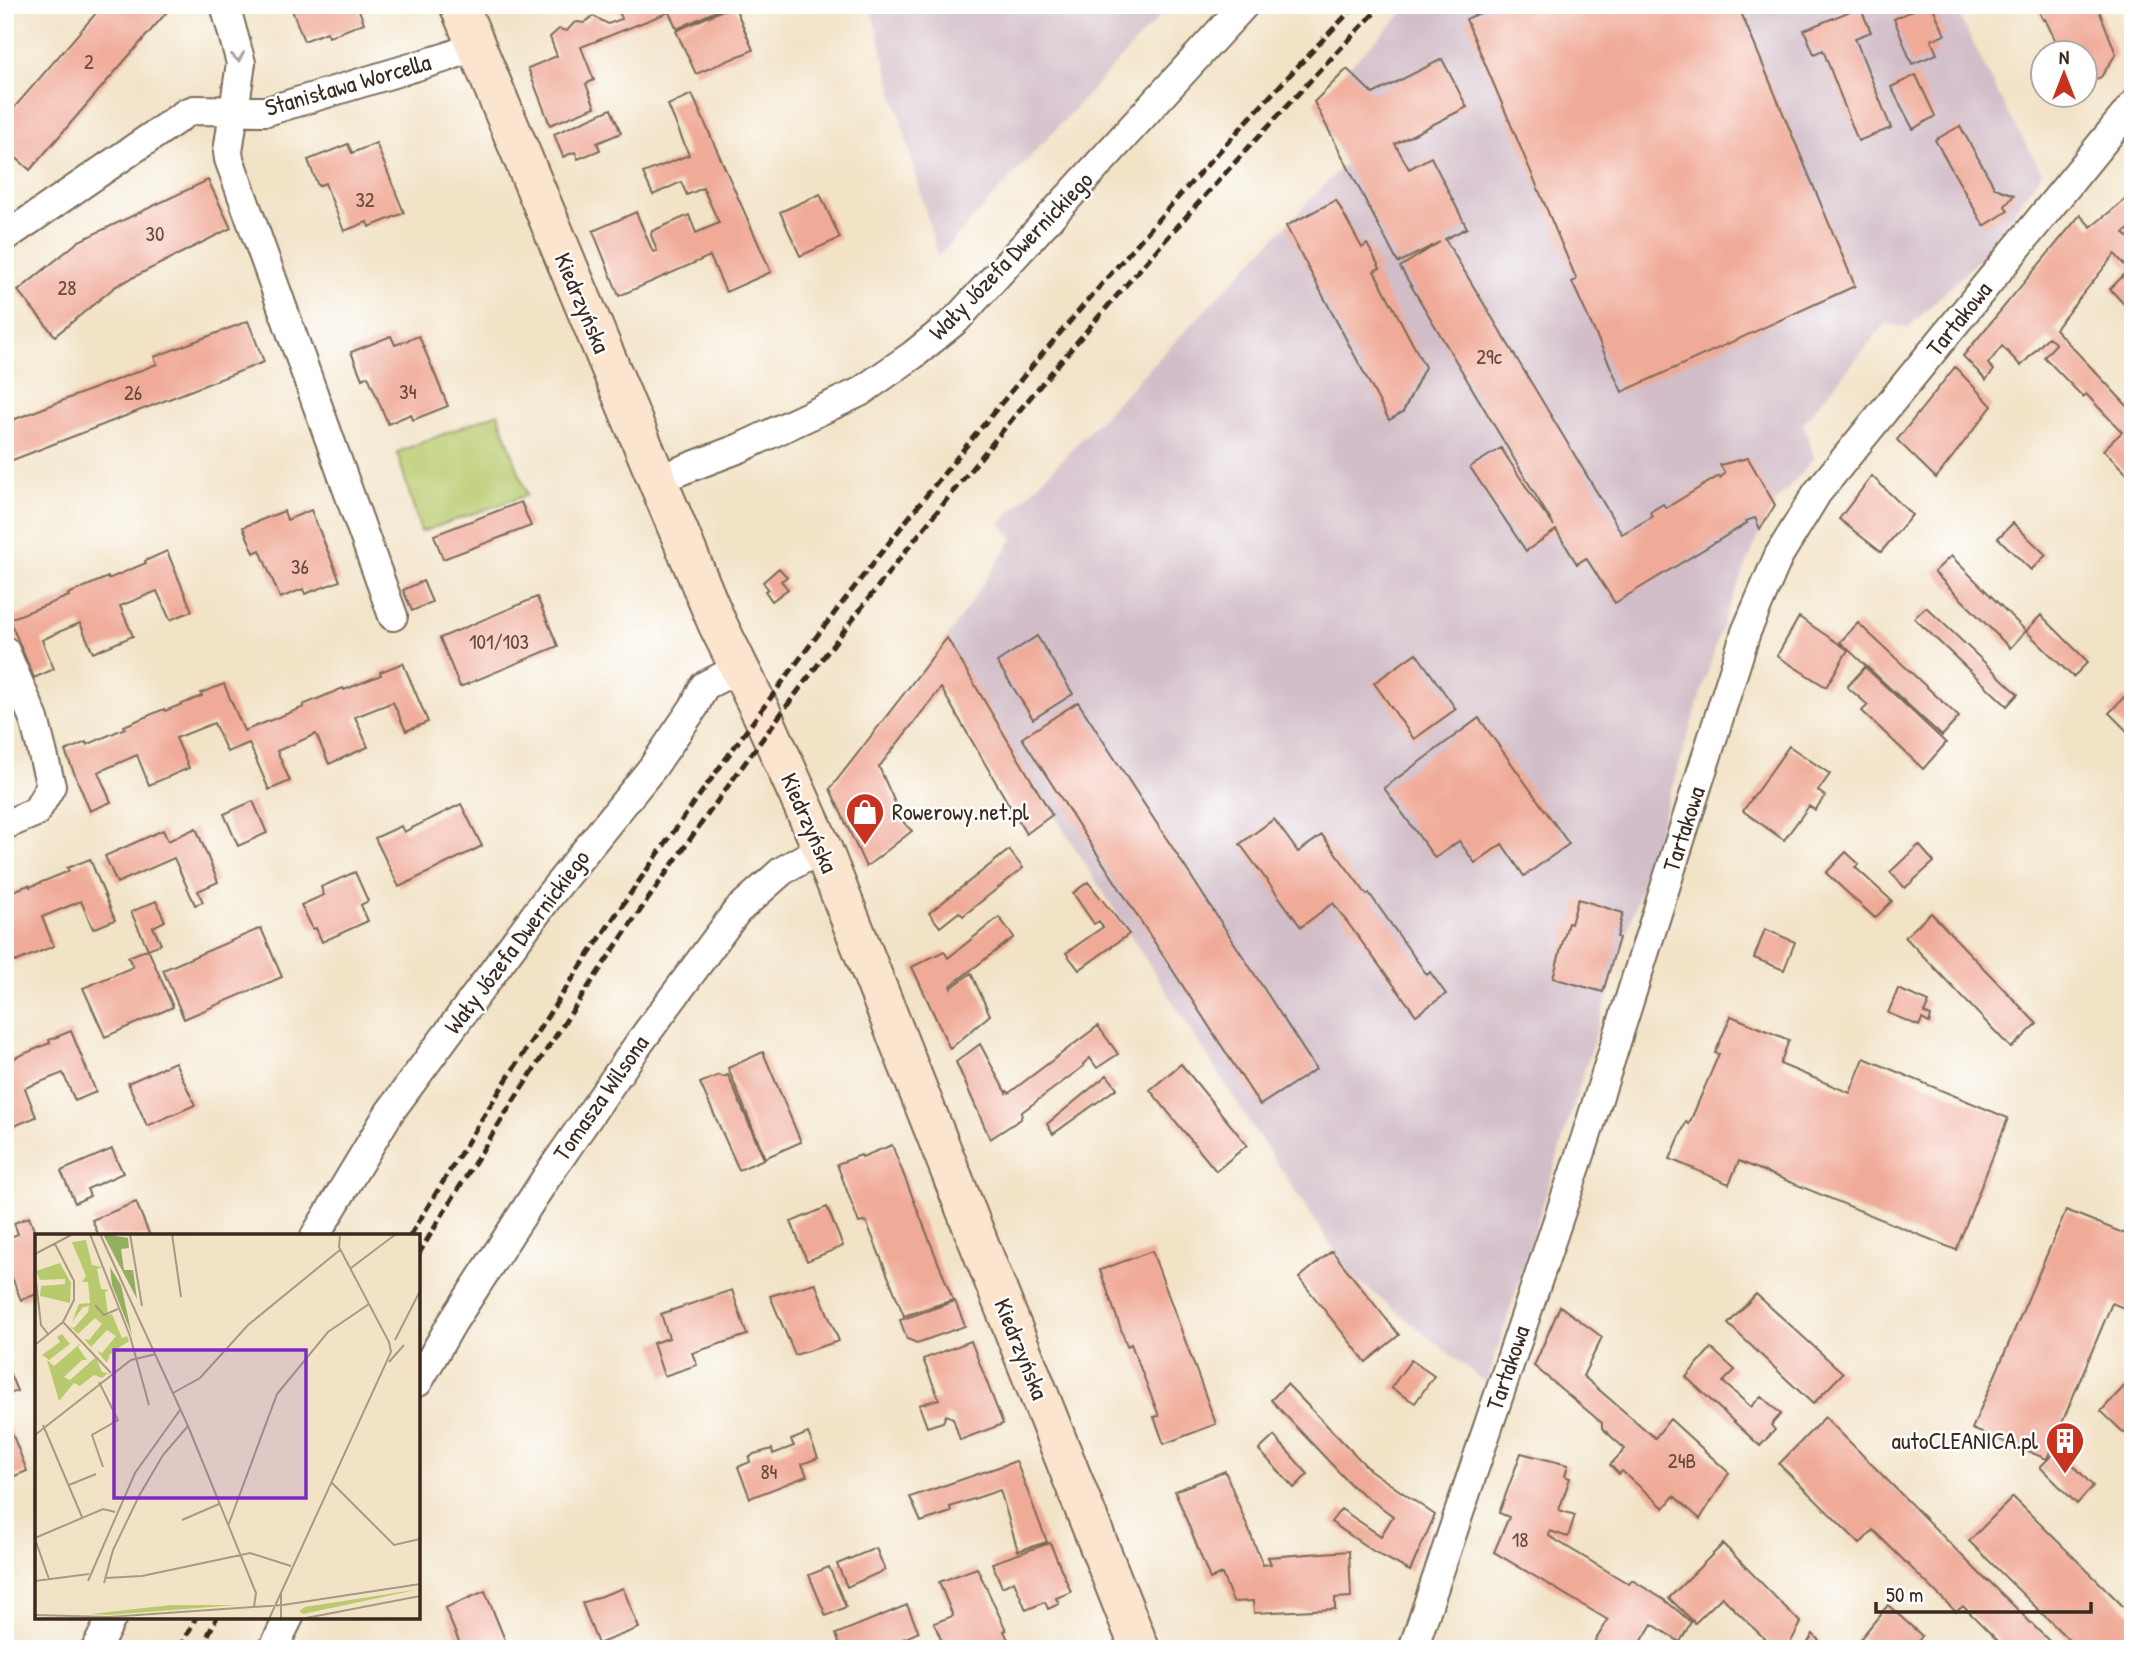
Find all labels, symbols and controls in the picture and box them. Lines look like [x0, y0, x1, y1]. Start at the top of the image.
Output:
north arrow [2030, 38, 2100, 108]
text: N [2059, 44, 2069, 70]
street label: Stanisława Worcella [261, 45, 434, 123]
house number: 2 [84, 47, 94, 76]
one-way arrow [231, 51, 246, 63]
street label: Wały Józefa Dwernickiego [921, 164, 1099, 347]
house number: 32 [355, 185, 375, 214]
house number: 30 [146, 219, 164, 248]
street label: Kiedrzyńska [547, 248, 618, 358]
house number: 28 [58, 273, 76, 302]
street label: Tartakowa [1918, 274, 1998, 363]
house number: 29c [1476, 342, 1503, 371]
house number: 34 [399, 377, 417, 406]
house number: 26 [124, 378, 142, 407]
house number: 36 [291, 552, 309, 581]
house number: 101/103 [469, 627, 529, 656]
street label: Kiedrzyńska [774, 768, 846, 878]
street label: Tartakowa [1654, 782, 1712, 875]
shop icon: Rowerowy.net.pl [844, 791, 886, 846]
place label: Rowerowy.net.pl [892, 795, 1030, 827]
street label: Wały Józefa Dwernickiego [436, 842, 596, 1040]
street label: Tomasza Wilsona [545, 1028, 655, 1167]
inset map [35, 1234, 420, 1619]
street label: Kiedrzyńska [987, 1294, 1057, 1404]
street label: Tartakowa [1478, 1321, 1536, 1414]
building icon: autoCLEANICA.pl [2044, 1420, 2086, 1475]
place label: autoCLEANICA.pl [1892, 1424, 2039, 1456]
house number: 24B [1668, 1446, 1696, 1475]
house number: 84 [761, 1457, 778, 1486]
house number: 18 [1512, 1525, 1528, 1554]
scale bar [1876, 1570, 2091, 1614]
text: 50 m [1886, 1580, 1923, 1609]

